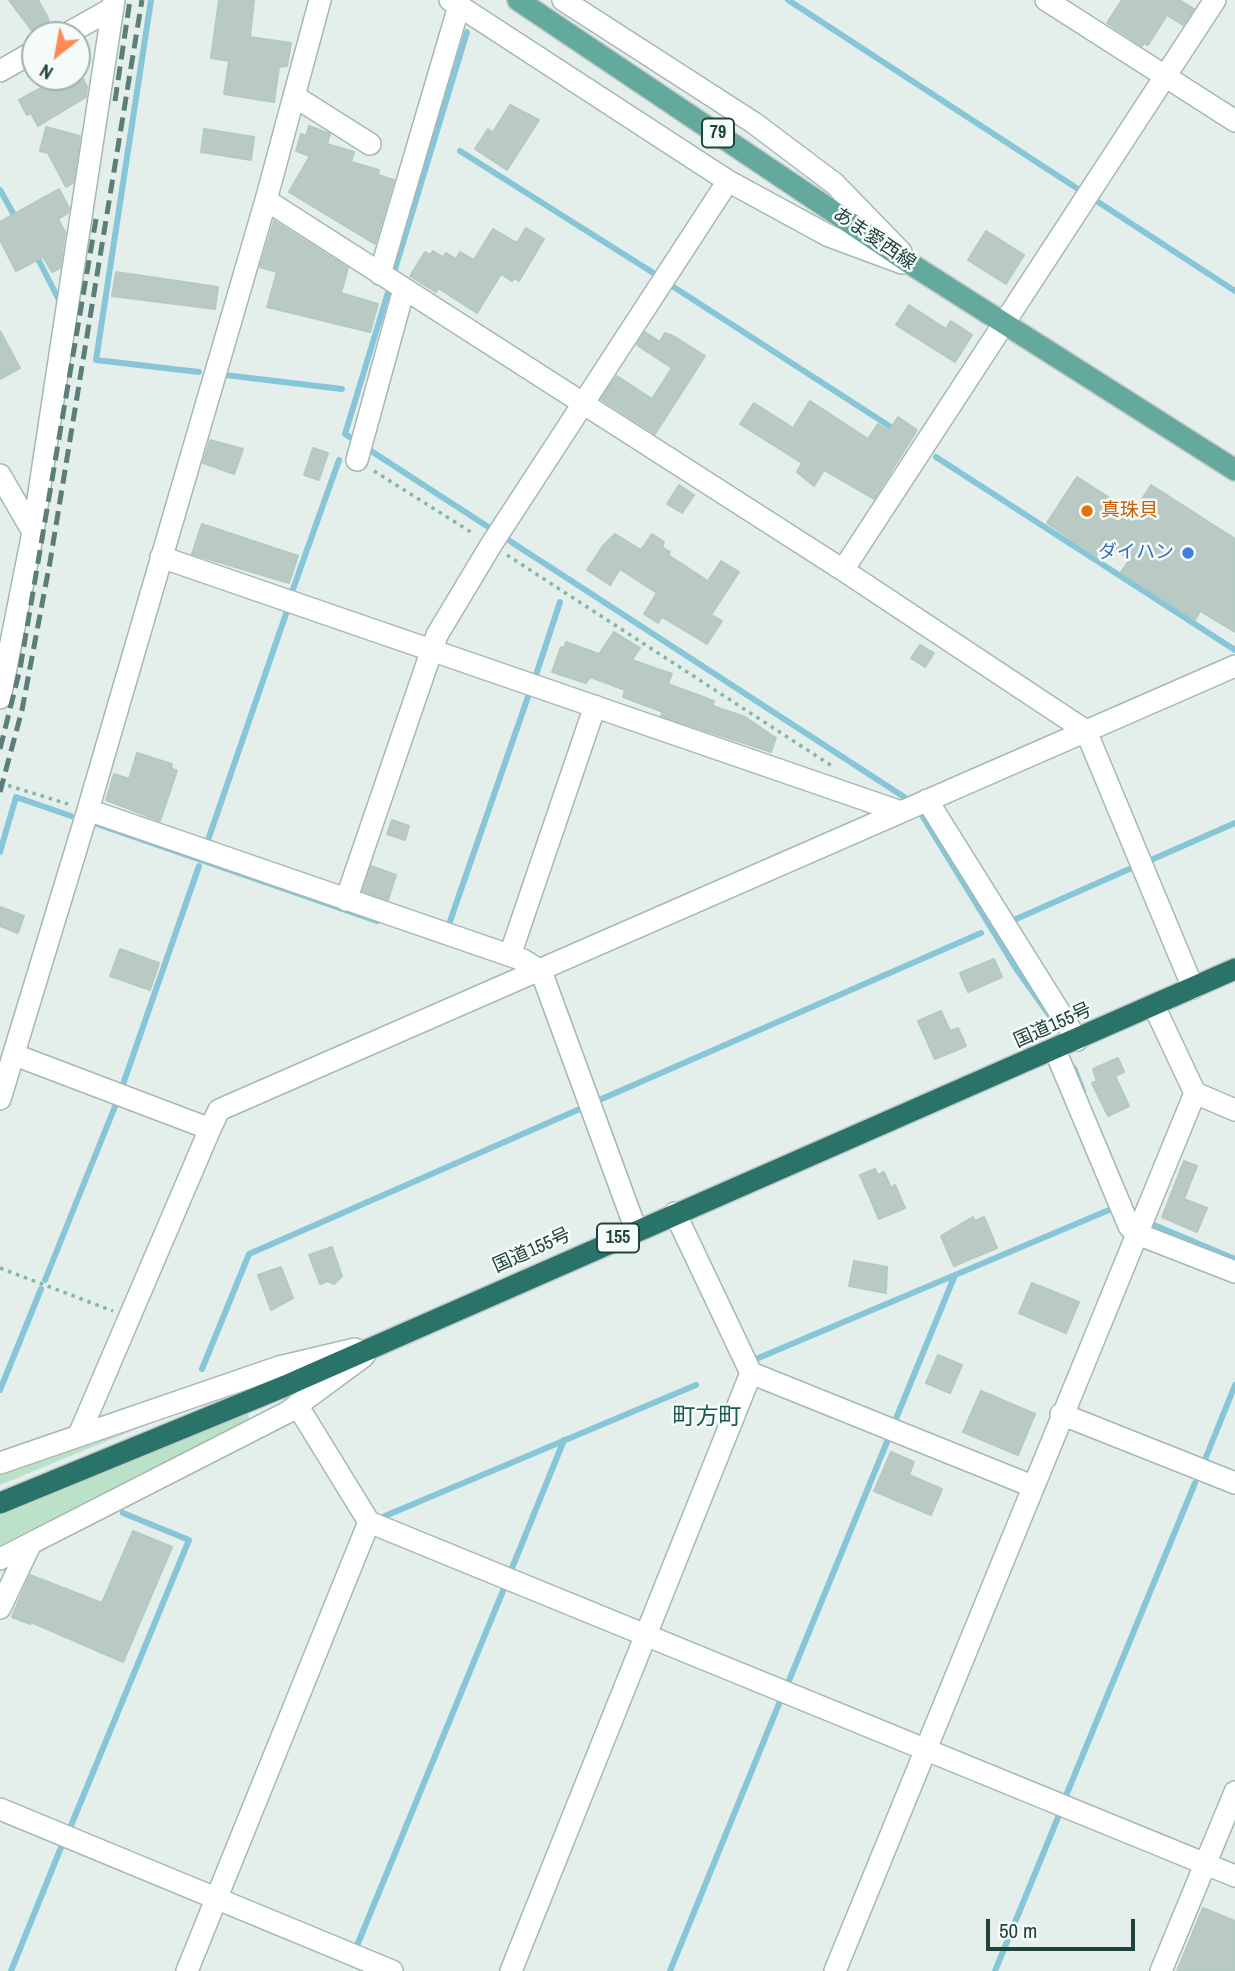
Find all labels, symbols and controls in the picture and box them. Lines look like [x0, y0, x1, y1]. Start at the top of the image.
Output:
north arrow [21, 21, 91, 91]
text: N [35, 58, 58, 86]
road number: 79 [702, 118, 734, 148]
street label: あま愛西線 [828, 203, 920, 275]
place label: 真珠貝 [1101, 500, 1158, 522]
marker: 真珠貝 [1079, 503, 1095, 519]
place label: ダイハン [1098, 542, 1174, 564]
marker: ダイハン [1180, 545, 1196, 561]
street label: 国道155号 [1010, 999, 1096, 1053]
street label: 国道155号 [489, 1224, 575, 1278]
road number: 155 [597, 1224, 639, 1252]
district label: 町方町 [673, 1404, 741, 1432]
scale bar [990, 1904, 1139, 1948]
text: 50 m [999, 1916, 1037, 1945]

